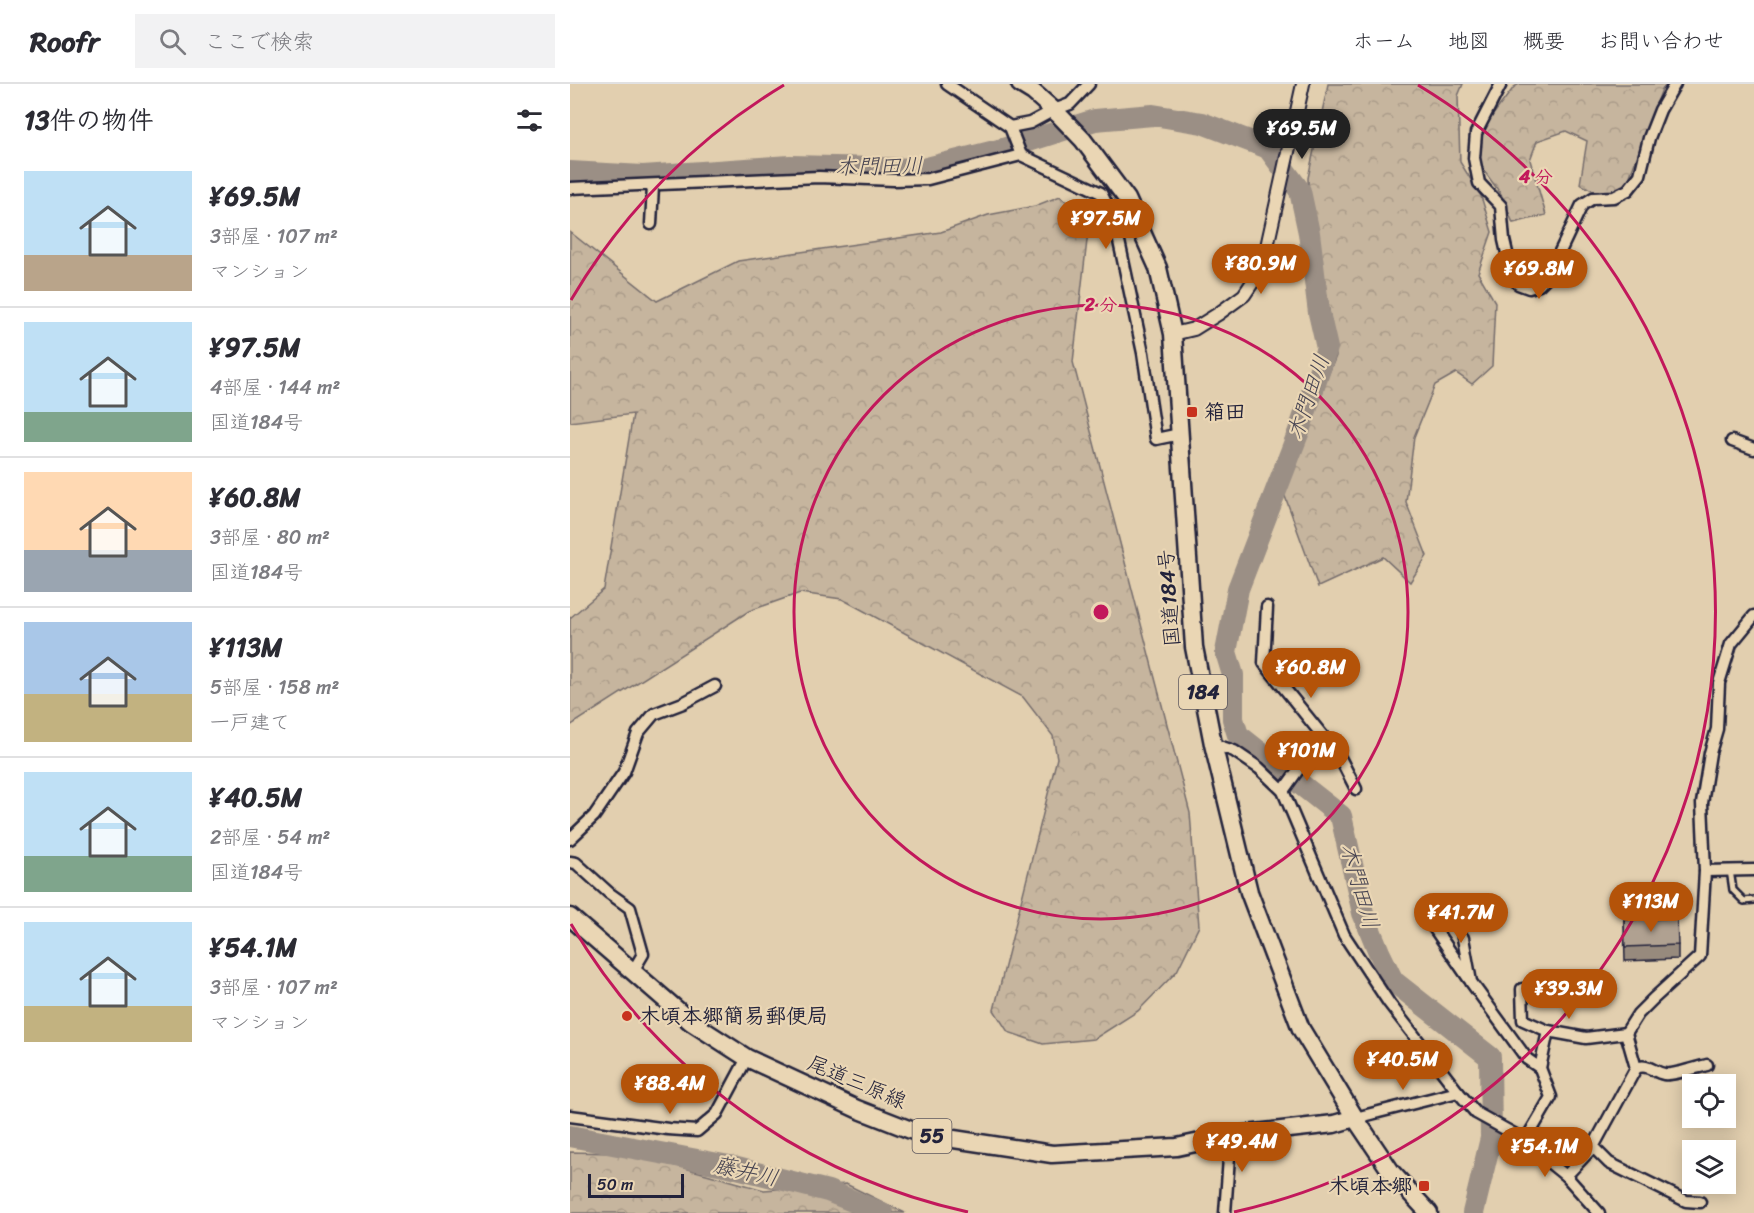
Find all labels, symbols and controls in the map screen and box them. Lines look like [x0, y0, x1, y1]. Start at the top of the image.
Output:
search box [135, 14, 555, 68]
text: Roofr [30, 17, 99, 66]
text: ここで検索 [204, 22, 314, 61]
text: ホーム [1353, 22, 1415, 60]
text: 地図 [1448, 22, 1490, 60]
text: 概要 [1523, 22, 1565, 60]
text: お問い合わせ [1598, 22, 1724, 60]
icon: search [156, 25, 189, 58]
text: 13件の物件 [24, 97, 153, 143]
icon: filters [513, 104, 546, 137]
pin: ¥69.5M [1253, 109, 1351, 160]
text: ¥69.5M [1267, 111, 1337, 146]
water label: 木門田川 [835, 146, 923, 186]
text: 4 分 [1518, 161, 1553, 193]
text: ¥69.5M [210, 173, 300, 219]
icon: home [72, 195, 144, 267]
pin: ¥97.5M [1057, 199, 1155, 250]
text: ¥97.5M [1071, 201, 1141, 236]
text: 3部屋 · 107 m² [210, 219, 338, 254]
pin: ¥80.9M [1212, 244, 1310, 295]
text: ¥80.9M [1226, 246, 1296, 281]
pin: ¥69.8M [1490, 249, 1588, 300]
text: ¥69.8M [1504, 251, 1574, 286]
text: マンション [210, 254, 309, 289]
text: 2 分 [1083, 289, 1118, 321]
text: ¥97.5M [210, 324, 300, 370]
icon: home [72, 346, 144, 418]
water label: 木門田川 [1275, 349, 1341, 445]
text: 4部屋 · 144 m² [210, 370, 340, 405]
place label: 箱田 [1204, 393, 1246, 431]
text: 国道184号 [210, 405, 303, 440]
marker: 箱田 [1185, 405, 1199, 419]
text: ¥60.8M [210, 474, 300, 520]
icon: home [72, 496, 144, 568]
text: 3部屋 · 80 m² [210, 520, 330, 555]
street label: 国道184号 [1147, 548, 1191, 648]
text: 国道184号 [210, 555, 303, 590]
centre of rings [1091, 602, 1111, 622]
text: ¥113M [210, 624, 282, 670]
icon: home [72, 646, 144, 718]
pin: ¥60.8M [1262, 648, 1360, 699]
text: ¥60.8M [1276, 650, 1346, 685]
text: 5部屋 · 158 m² [210, 670, 339, 705]
road number: 184 [1179, 675, 1227, 709]
text: 一戸建て [210, 705, 290, 740]
pin: ¥101M [1265, 731, 1349, 782]
text: ¥101M [1278, 733, 1336, 768]
text: ¥40.5M [210, 774, 302, 820]
icon: home [72, 796, 144, 868]
text: 2部屋 · 54 m² [210, 820, 330, 855]
water label: 木門田川 [1329, 838, 1391, 934]
text: 国道184号 [210, 855, 303, 890]
pin: ¥113M [1609, 882, 1693, 933]
text: ¥113M [1623, 884, 1679, 919]
pin: ¥41.7M [1412, 893, 1510, 944]
text: ¥41.7M [1428, 895, 1494, 930]
text: ¥54.1M [210, 924, 297, 970]
icon: home [72, 946, 144, 1018]
pin: ¥39.3M [1520, 969, 1618, 1020]
text: 3部屋 · 107 m² [210, 970, 338, 1005]
text: ¥39.3M [1535, 971, 1603, 1006]
place label: 木頃本郷簡易郵便局 [639, 997, 828, 1035]
text: マンション [210, 1005, 309, 1040]
marker: 木頃本郷簡易郵便局 [620, 1009, 634, 1023]
pin: ¥40.5M [1354, 1040, 1452, 1091]
text: ¥40.5M [1368, 1042, 1438, 1077]
street label: 尾道三原線 [801, 1044, 913, 1120]
pin: ¥88.4M [621, 1064, 719, 1115]
text: ¥88.4M [635, 1066, 705, 1101]
map controls [1682, 1074, 1736, 1194]
button: locate [1682, 1074, 1736, 1128]
road number: 55 [912, 1119, 952, 1153]
pin: ¥49.4M [1193, 1122, 1291, 1173]
text: ¥49.4M [1207, 1124, 1277, 1159]
pin: ¥54.1M [1496, 1127, 1594, 1178]
text: ¥54.1M [1512, 1129, 1578, 1164]
button: layers [1682, 1140, 1736, 1194]
water label: 藤井川 [709, 1145, 783, 1197]
place label: 木頃本郷 [1328, 1167, 1412, 1205]
text: 50 m [597, 1170, 633, 1199]
scale bar [588, 1171, 684, 1198]
marker: 木頃本郷 [1417, 1179, 1431, 1193]

